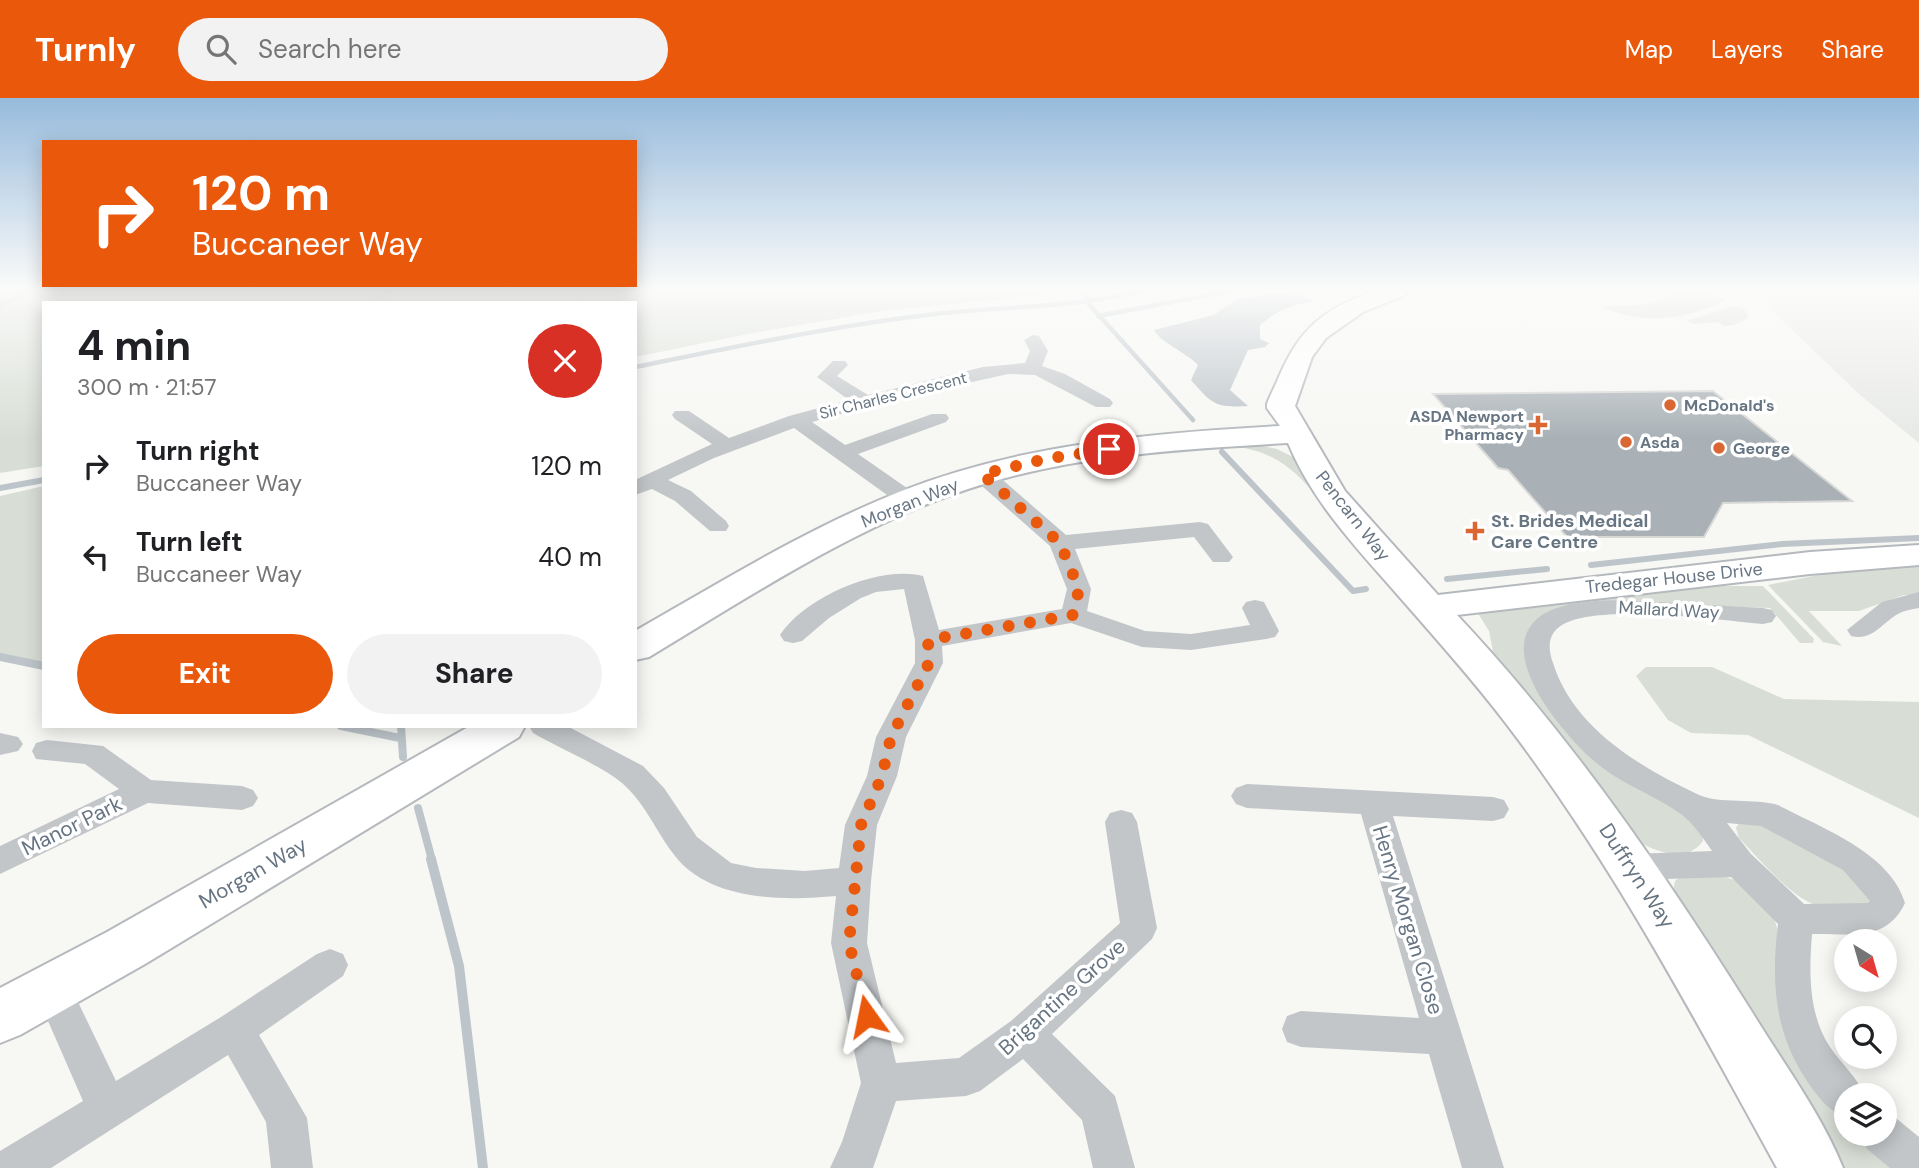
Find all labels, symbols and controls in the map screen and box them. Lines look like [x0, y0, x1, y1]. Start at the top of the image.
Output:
search box [178, 18, 668, 81]
text: Turnly [35, 28, 136, 71]
icon: search [202, 30, 240, 68]
text: Search here [258, 32, 401, 66]
text: Map [1625, 34, 1673, 65]
text: Layers [1711, 34, 1783, 65]
text: Share [1821, 34, 1884, 65]
text: 120 m [192, 161, 330, 225]
icon: right [77, 168, 168, 259]
text: Buccaneer Way [192, 223, 423, 265]
text: 4 min [77, 318, 191, 373]
button: close [528, 324, 602, 398]
street label: Sir Charles Crescent [817, 367, 969, 424]
text: 300 m · 21:57 [77, 372, 216, 402]
place label: McDonald's [1684, 395, 1775, 416]
marker: McDonald's [1662, 397, 1678, 413]
place label: ASDA Newport Pharmacy [1409, 406, 1524, 445]
marker: ASDA Newport Pharmacy [1530, 417, 1546, 433]
pin [1079, 419, 1139, 479]
icon: arrive [1090, 430, 1128, 468]
place label: Asda [1640, 432, 1680, 453]
text: Turn right [136, 434, 260, 468]
marker: Asda [1618, 434, 1634, 450]
place label: George [1733, 438, 1790, 459]
marker: George [1711, 440, 1727, 456]
icon: right [77, 447, 115, 485]
text: 120 m [531, 449, 602, 483]
street label: Pencarn Way [1310, 466, 1396, 566]
text: Buccaneer Way [136, 468, 302, 498]
street label: Morgan Way [858, 473, 962, 533]
place label: St. Brides Medical Care Centre [1491, 509, 1648, 554]
marker: St. Brides Medical Care Centre [1465, 521, 1485, 541]
text: Turn left [136, 525, 243, 559]
icon: left [77, 538, 115, 576]
text: 40 m [538, 540, 602, 574]
street label: Tredegar House Drive [1584, 557, 1764, 599]
text: Buccaneer Way [136, 559, 302, 589]
street label: Mallard Way [1618, 595, 1720, 625]
button: Exit [77, 634, 333, 714]
button: Share [347, 634, 602, 714]
street label: Manor Park [17, 789, 127, 862]
street label: Duffryn Way [1593, 818, 1682, 934]
street label: Henry Morgan Close [1366, 822, 1450, 1018]
street label: Morgan Way [194, 831, 312, 915]
north arrow [1834, 929, 1897, 992]
map controls [1834, 929, 1897, 1146]
street label: Brigantine Grove [993, 933, 1131, 1061]
position arrow [830, 979, 904, 1053]
button: search [1834, 1006, 1897, 1069]
button: layers [1834, 1083, 1897, 1146]

